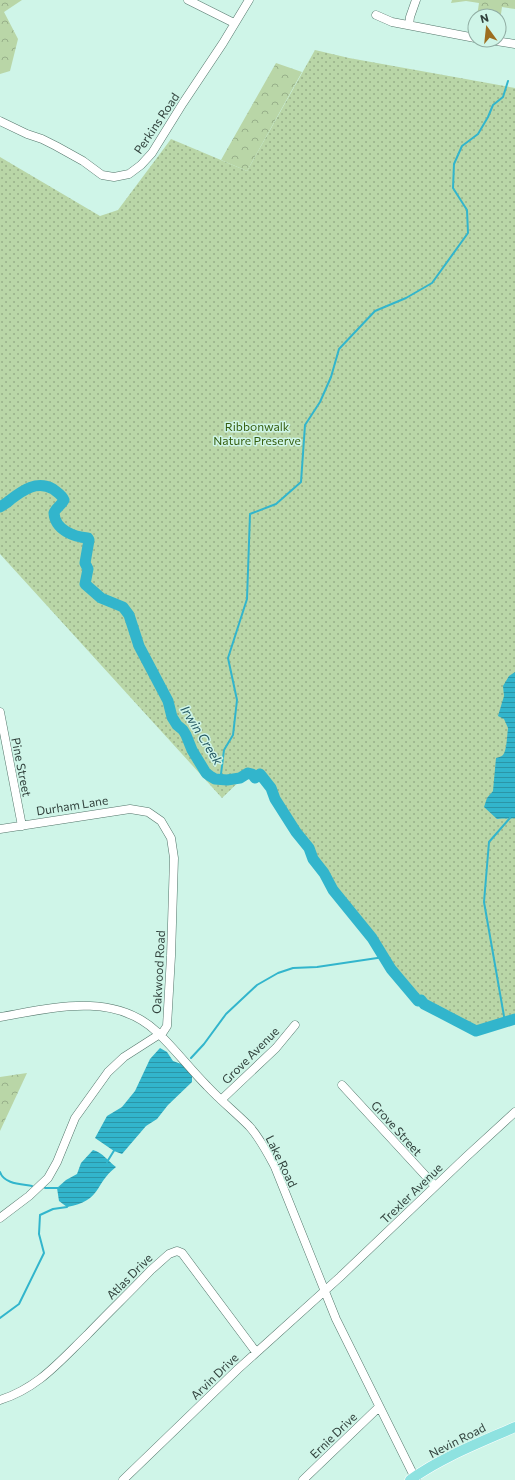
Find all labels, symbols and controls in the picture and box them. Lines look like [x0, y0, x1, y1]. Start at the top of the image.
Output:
north arrow [467, 8, 507, 48]
text: N [479, 11, 490, 25]
street label: Perkins Road [130, 90, 182, 156]
park label: Ribbonwalk Nature Preserve [213, 419, 301, 447]
water label: Irwin Creek [177, 702, 227, 769]
street label: Pine Street [9, 736, 35, 798]
street label: Durham Lane [35, 792, 109, 818]
street label: Oakwood Road [149, 930, 167, 1014]
street label: Grove Avenue [219, 1024, 281, 1086]
street label: Grove Street [369, 1098, 425, 1158]
street label: Lake Road [263, 1133, 301, 1189]
street label: Trexler Avenue [377, 1160, 445, 1226]
street label: Atlas Drive [103, 1250, 155, 1302]
street label: Arvin Drive [187, 1350, 241, 1402]
street label: Ernie Drive [307, 1409, 359, 1461]
street label: Nevin Road [426, 1420, 488, 1460]

